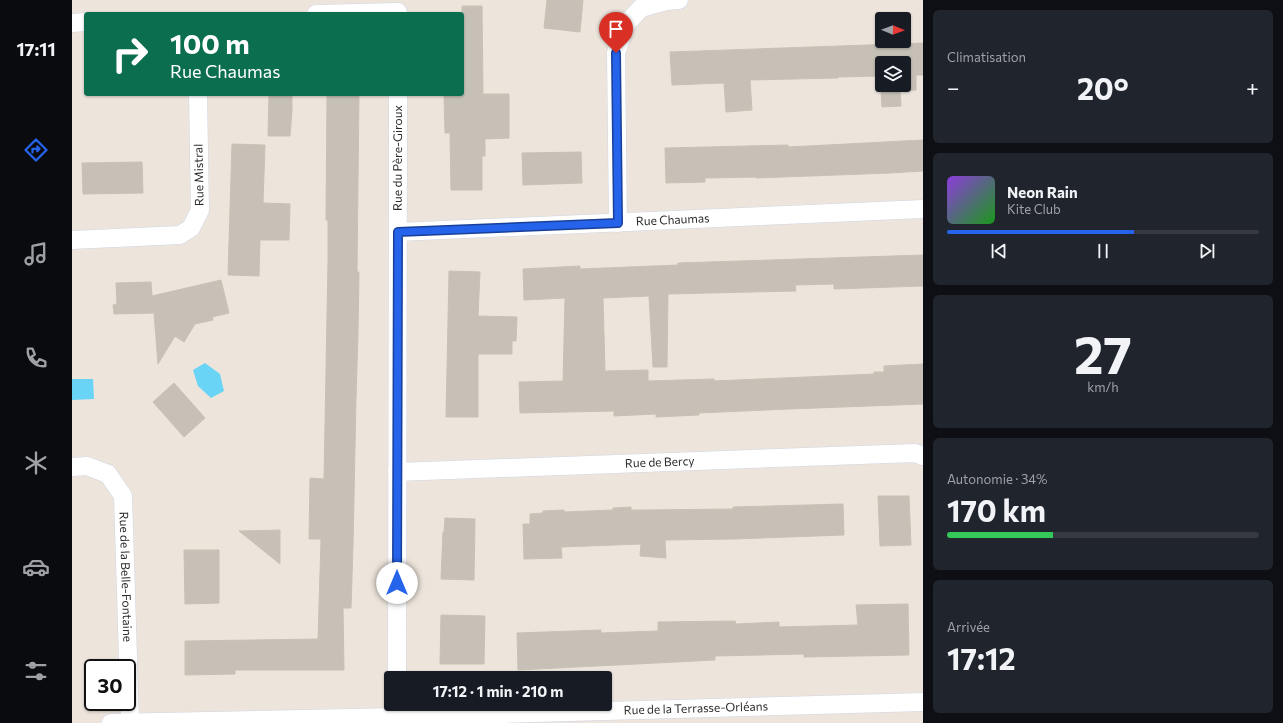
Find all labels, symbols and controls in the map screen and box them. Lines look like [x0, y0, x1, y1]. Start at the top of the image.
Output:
pin [599, 12, 633, 53]
north arrow [875, 12, 911, 48]
map controls [875, 12, 911, 92]
icon: arrive [605, 18, 627, 40]
text: 100 m [170, 26, 250, 60]
icon: right [104, 28, 156, 80]
text: 17:11 [16, 38, 56, 60]
text: Climatisation [947, 49, 1026, 65]
button: layers [875, 56, 911, 92]
text: Rue Chaumas [170, 60, 280, 82]
text: 20° [1077, 69, 1129, 106]
text: − [947, 74, 960, 101]
text: + [1246, 74, 1259, 101]
street label: Rue du Père-Giroux [390, 105, 404, 211]
icon: directions [22, 136, 50, 164]
street label: Rue Mistral [190, 144, 206, 206]
text: Neon Rain [1007, 183, 1078, 201]
text: Kite Club [1007, 201, 1061, 217]
street label: Rue Chaumas [636, 210, 710, 228]
icon: music [22, 240, 50, 268]
icon: previous [988, 240, 1010, 262]
icon: pause [1092, 240, 1114, 262]
icon: next [1196, 240, 1218, 262]
text: 27 [1074, 321, 1132, 385]
icon: phone [22, 344, 50, 372]
text: km/h [1087, 379, 1119, 395]
icon: climate [22, 449, 50, 477]
street label: Rue de Bercy [625, 453, 695, 470]
text: Autonomie · 34% [947, 471, 1048, 487]
text: 170 km [947, 491, 1046, 528]
street label: Rue de la Belle-Fontaine [117, 511, 136, 642]
icon: car [22, 553, 50, 581]
position arrow [376, 562, 418, 604]
text: Arrivée [947, 619, 990, 635]
text: 17:12 [947, 639, 1016, 676]
icon: filters [22, 657, 50, 685]
speed limit sign: 30 [84, 659, 136, 711]
text: 17:12 · 1 min · 210 m [433, 682, 563, 700]
street label: Rue de la Terrasse-Orléans [623, 698, 768, 717]

